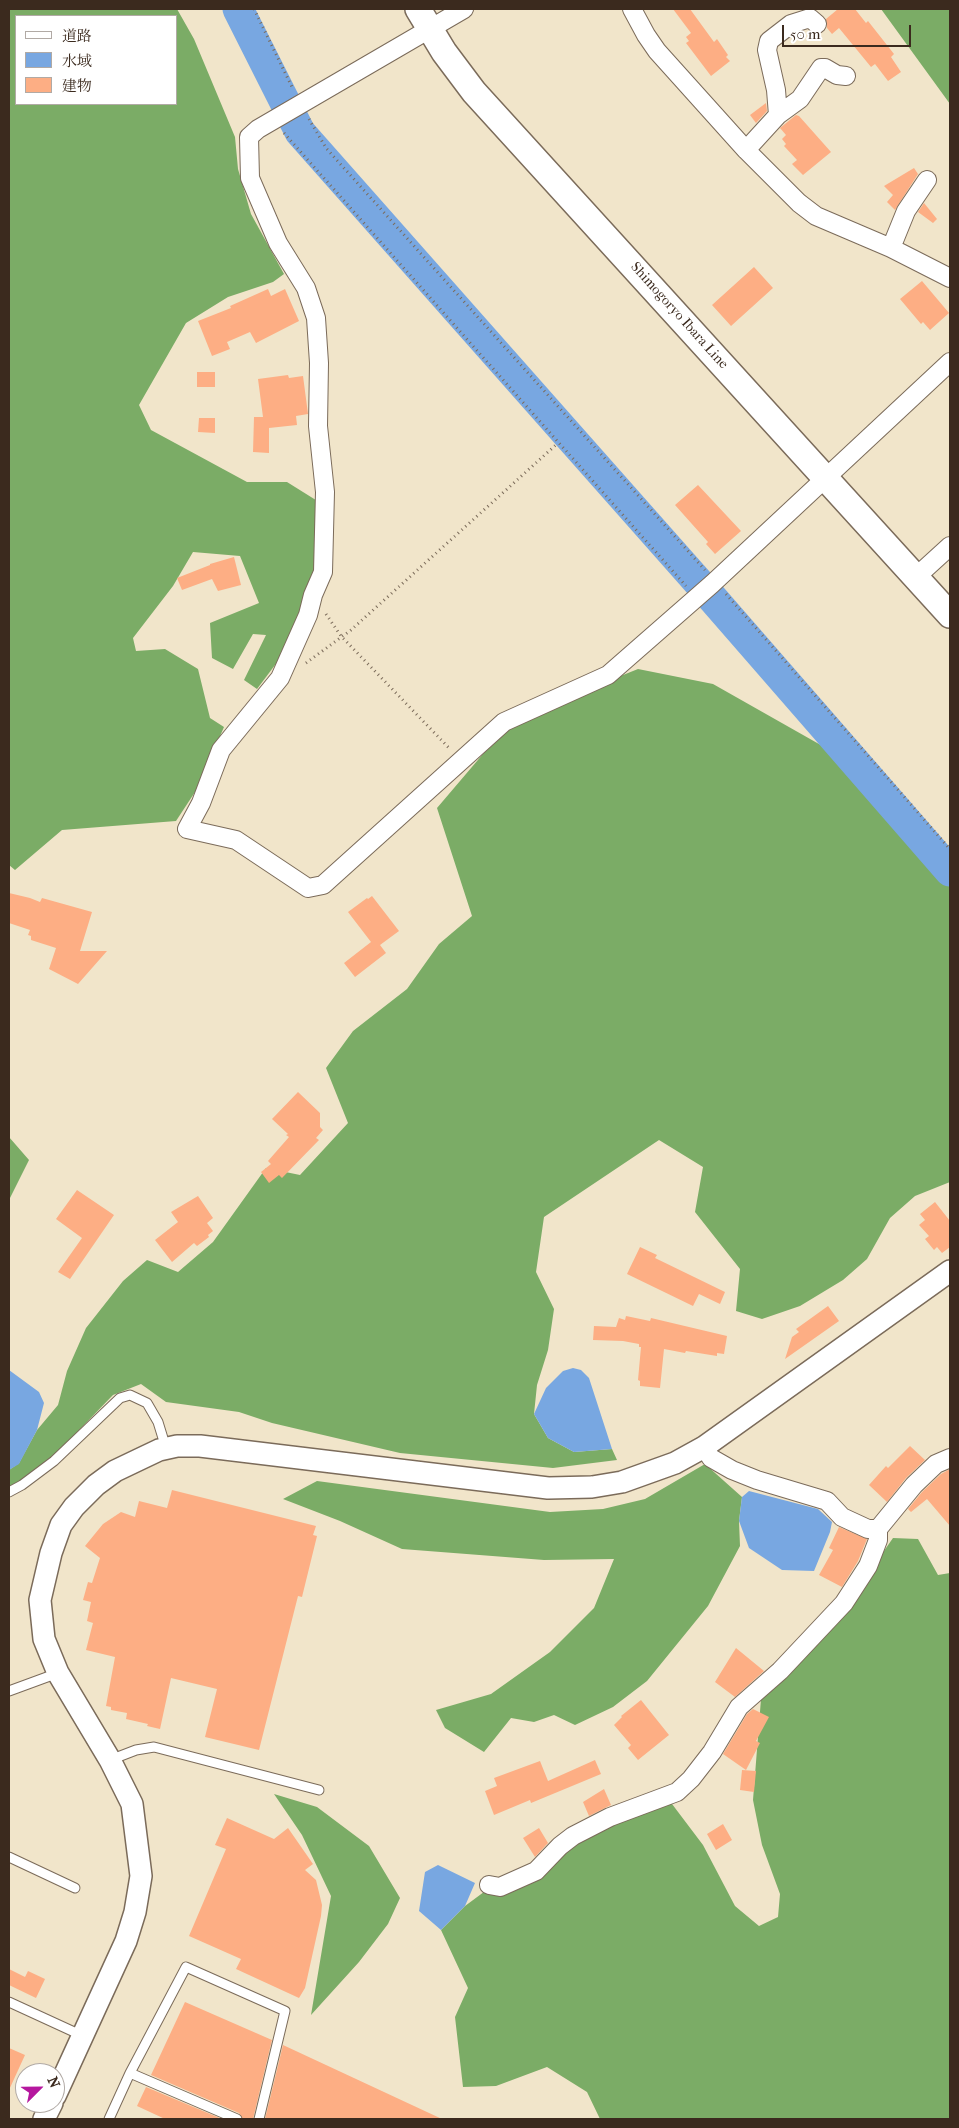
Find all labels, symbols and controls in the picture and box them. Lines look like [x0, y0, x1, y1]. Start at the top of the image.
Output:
legend [15, 15, 178, 105]
scale bar [784, 15, 913, 47]
text: 50 m [790, 25, 820, 43]
text: 道路 [62, 27, 92, 45]
text: 水域 [62, 52, 92, 70]
text: 建物 [62, 77, 92, 95]
street label: Shimogoryo Ibara Line [627, 259, 731, 373]
north arrow [15, 2063, 65, 2113]
text: N [43, 2074, 63, 2091]

